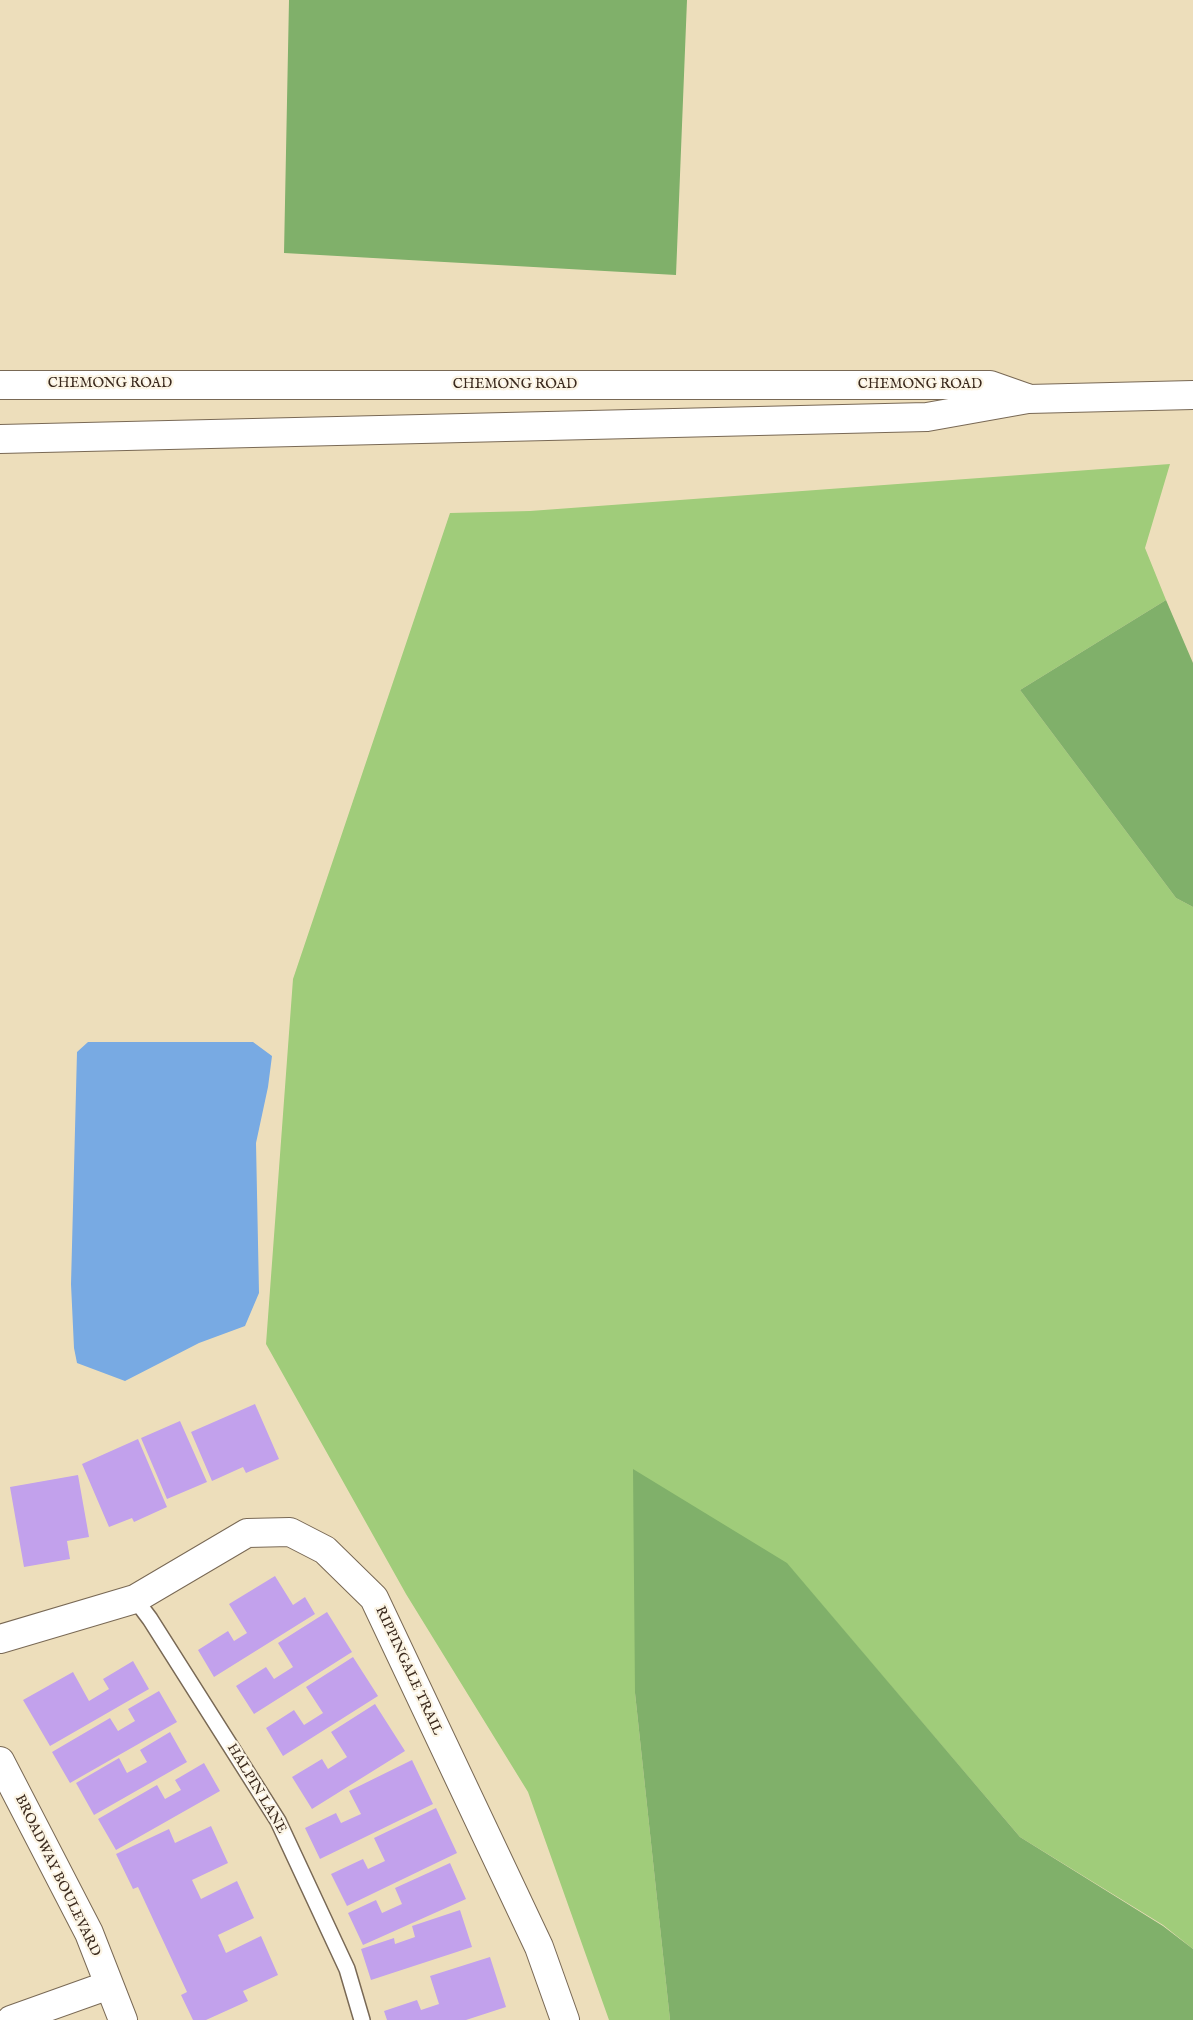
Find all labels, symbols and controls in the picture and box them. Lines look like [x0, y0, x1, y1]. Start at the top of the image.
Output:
street label: CHEMONG ROAD [48, 376, 172, 392]
street label: CHEMONG ROAD [453, 377, 577, 393]
street label: CHEMONG ROAD [858, 377, 982, 393]
street label: RIPPINGALE TRAIL [371, 1604, 445, 1738]
street label: HALPIN LANE [223, 1741, 289, 1837]
street label: BROADWAY BOULEVARD [10, 1792, 104, 1960]

